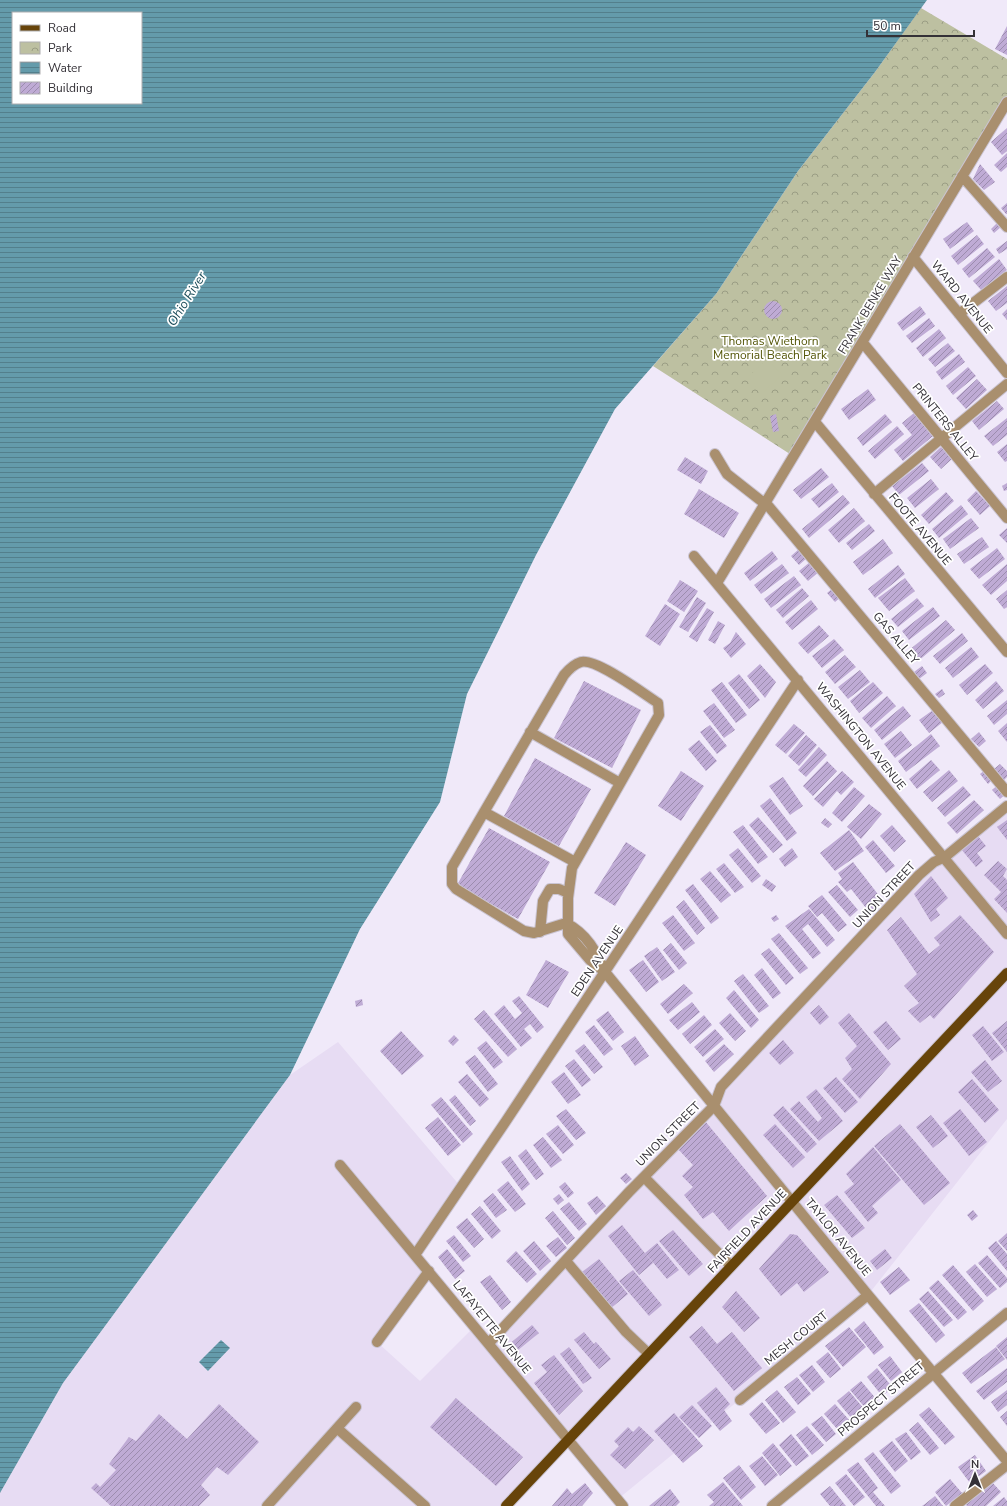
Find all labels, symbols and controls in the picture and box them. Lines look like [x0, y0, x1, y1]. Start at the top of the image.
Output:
legend [12, 12, 142, 104]
scale bar [867, 12, 974, 38]
text: 50 m [873, 18, 901, 34]
text: Road [48, 20, 76, 36]
text: Park [48, 40, 73, 56]
text: Water [48, 60, 82, 76]
text: Building [48, 80, 93, 96]
street label: FRANK BENKE WAY [834, 252, 906, 357]
street label: WARD AVENUE [928, 257, 996, 337]
water label: Ohio River [163, 268, 211, 330]
park label: Thomas Wiethorn Memorial Beach Park [713, 333, 828, 363]
street label: PRINTERS ALLEY [909, 380, 982, 465]
street label: FOOTE AVENUE [885, 490, 955, 568]
street label: GAS ALLEY [869, 608, 923, 668]
street label: WASHINGTON AVENUE [813, 679, 909, 793]
street label: UNION STREET [849, 858, 919, 932]
street label: EDEN AVENUE [567, 922, 627, 1000]
street label: UNION STREET [632, 1098, 704, 1170]
street label: FAIRFIELD AVENUE [704, 1186, 790, 1276]
street label: TAYLOR AVENUE [802, 1195, 874, 1279]
street label: LAFAYETTE AVENUE [449, 1277, 535, 1377]
street label: MESH COURT [761, 1307, 832, 1369]
street label: PROSPECT STREET [834, 1358, 928, 1440]
north arrow [955, 1454, 995, 1494]
text: N [971, 1457, 979, 1472]

